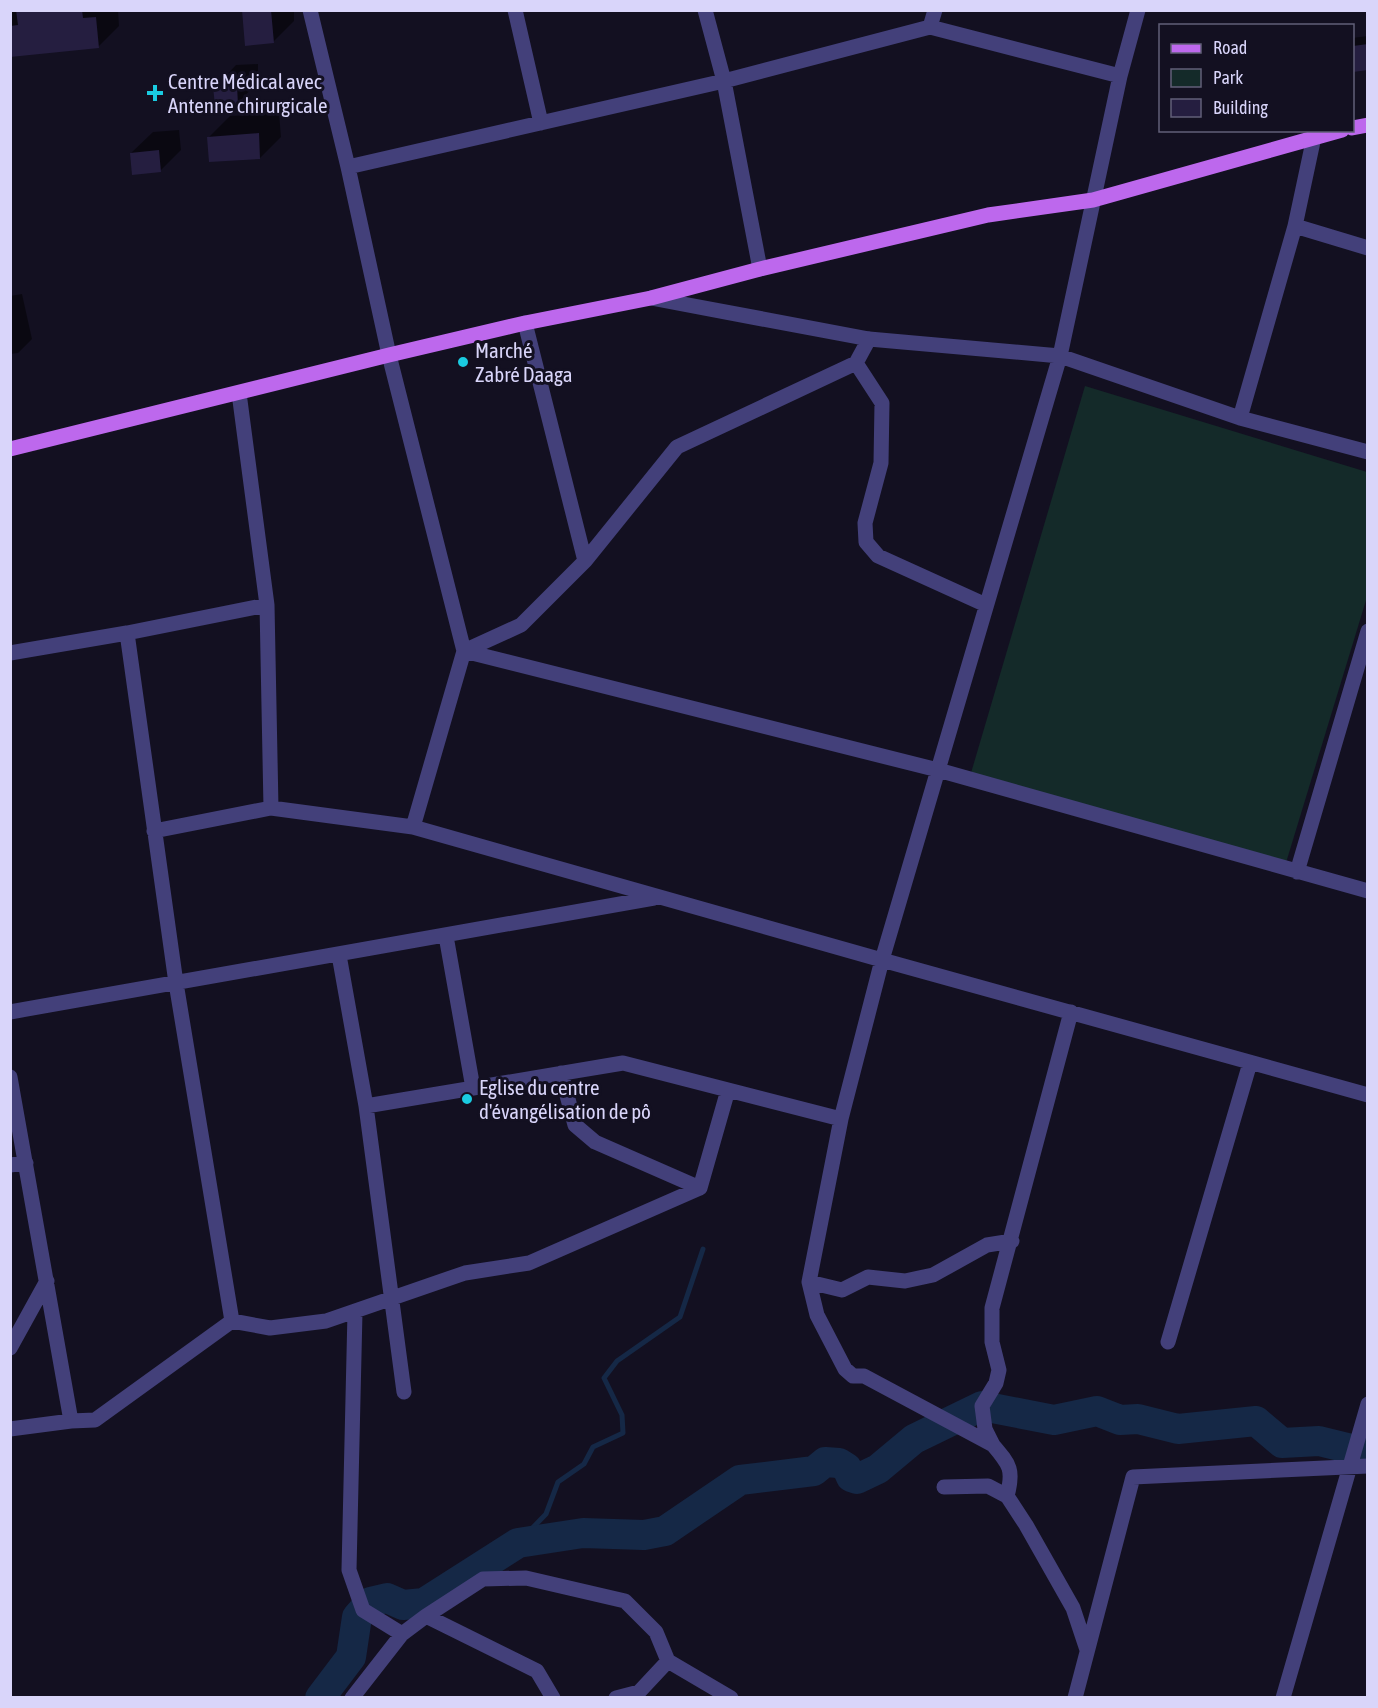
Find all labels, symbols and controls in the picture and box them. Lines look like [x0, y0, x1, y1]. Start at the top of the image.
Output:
legend [1159, 24, 1354, 132]
text: Road [1213, 37, 1247, 58]
text: Park [1213, 67, 1243, 88]
place label: Centre Médical avec Antenne chirurgicale [168, 69, 328, 117]
marker: Centre Médical avec Antenne chirurgicale [146, 84, 164, 102]
text: Building [1213, 97, 1268, 118]
place label: Marché Zabré Daaga [475, 338, 572, 386]
marker: Marché Zabré Daaga [456, 355, 470, 369]
place label: Eglise du centre d'évangélisation de pô [479, 1075, 651, 1123]
marker: Eglise du centre d'évangélisation de pô [460, 1092, 474, 1106]

